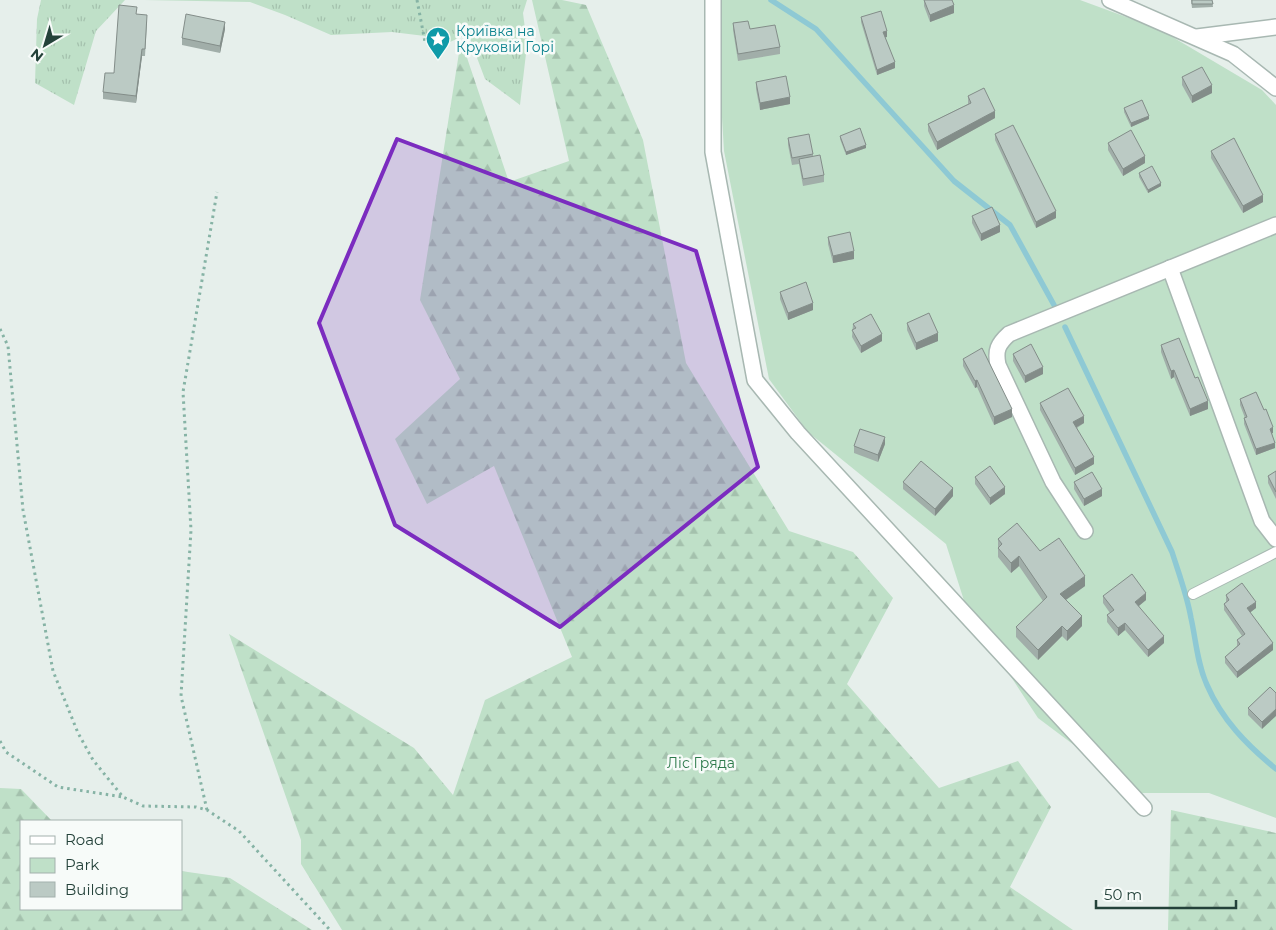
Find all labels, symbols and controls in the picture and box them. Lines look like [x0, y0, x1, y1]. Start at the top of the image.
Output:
north arrow [20, 20, 70, 70]
place label: Криївка на Круковій Горі [456, 22, 554, 56]
place icon: Криївка на Круковій Горі [425, 26, 451, 60]
text: N [27, 45, 47, 66]
park label: Ліс Гряда [667, 754, 735, 772]
legend [20, 820, 182, 910]
text: Road [65, 830, 104, 849]
text: Park [65, 855, 99, 874]
scale bar [1096, 878, 1236, 910]
text: Building [65, 880, 129, 899]
text: 50 m [1104, 885, 1142, 904]

